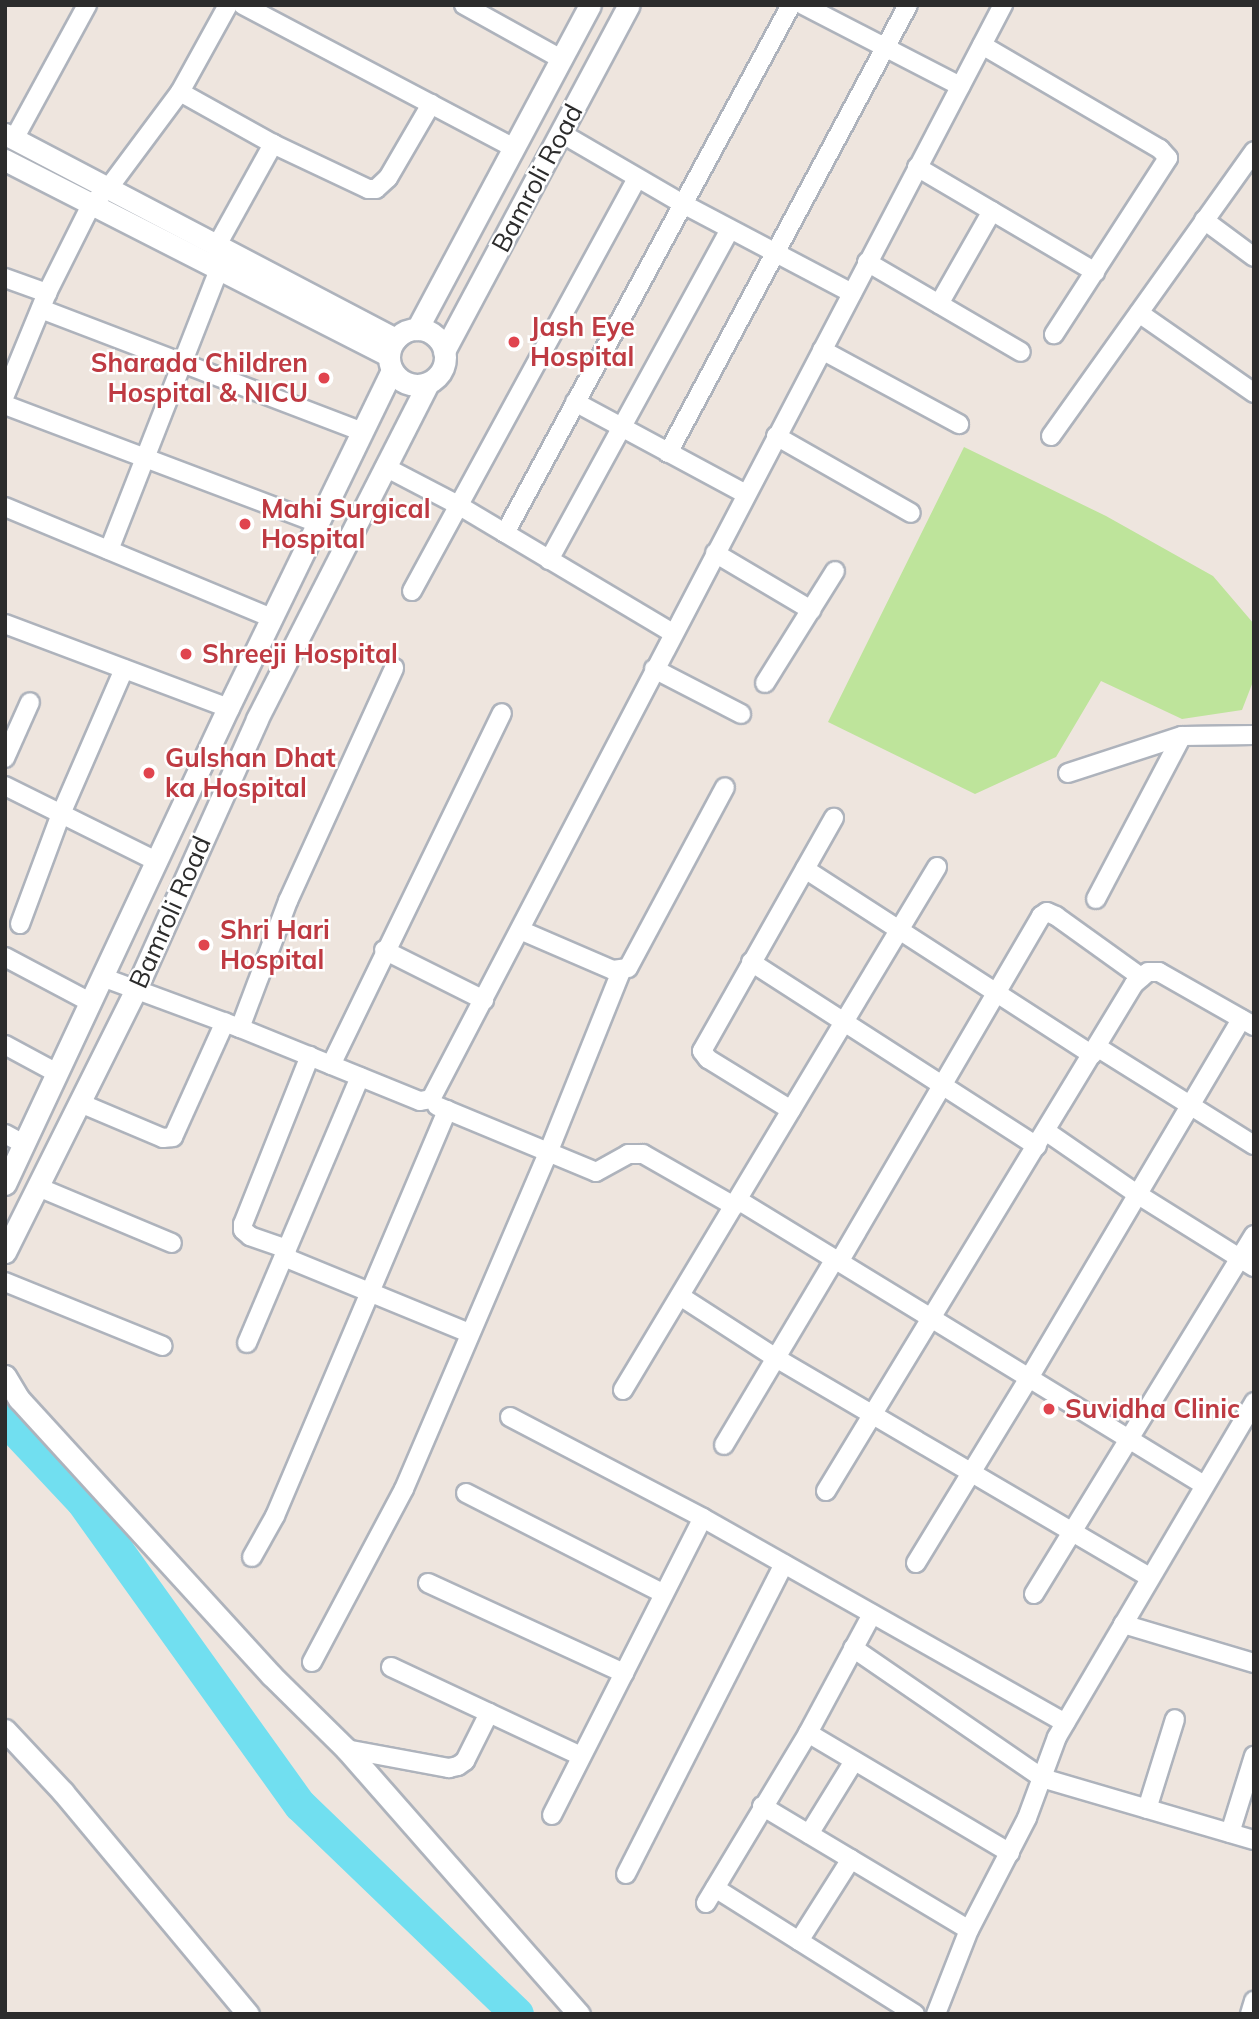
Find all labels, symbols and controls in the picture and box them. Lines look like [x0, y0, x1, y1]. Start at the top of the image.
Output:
street label: Bamroli Road [485, 99, 589, 257]
place label: Jash Eye Hospital [530, 311, 635, 372]
marker: Jash Eye Hospital [504, 332, 524, 352]
place label: Sharada Children Hospital & NICU [91, 347, 308, 408]
marker: Sharada Children Hospital & NICU [314, 368, 334, 388]
place label: Mahi Surgical Hospital [261, 493, 430, 554]
marker: Mahi Surgical Hospital [235, 514, 255, 534]
place label: Shreeji Hospital [202, 638, 398, 670]
marker: Shreeji Hospital [176, 644, 196, 664]
place label: Gulshan Dhat ka Hospital [165, 742, 336, 804]
marker: Gulshan Dhat ka Hospital [139, 763, 159, 783]
street label: Bamroli Road [123, 831, 217, 993]
place label: Shri Hari Hospital [220, 914, 330, 976]
marker: Shri Hari Hospital [194, 935, 214, 955]
place label: Suvidha Clinic [1065, 1393, 1240, 1425]
marker: Suvidha Clinic [1039, 1399, 1059, 1419]

